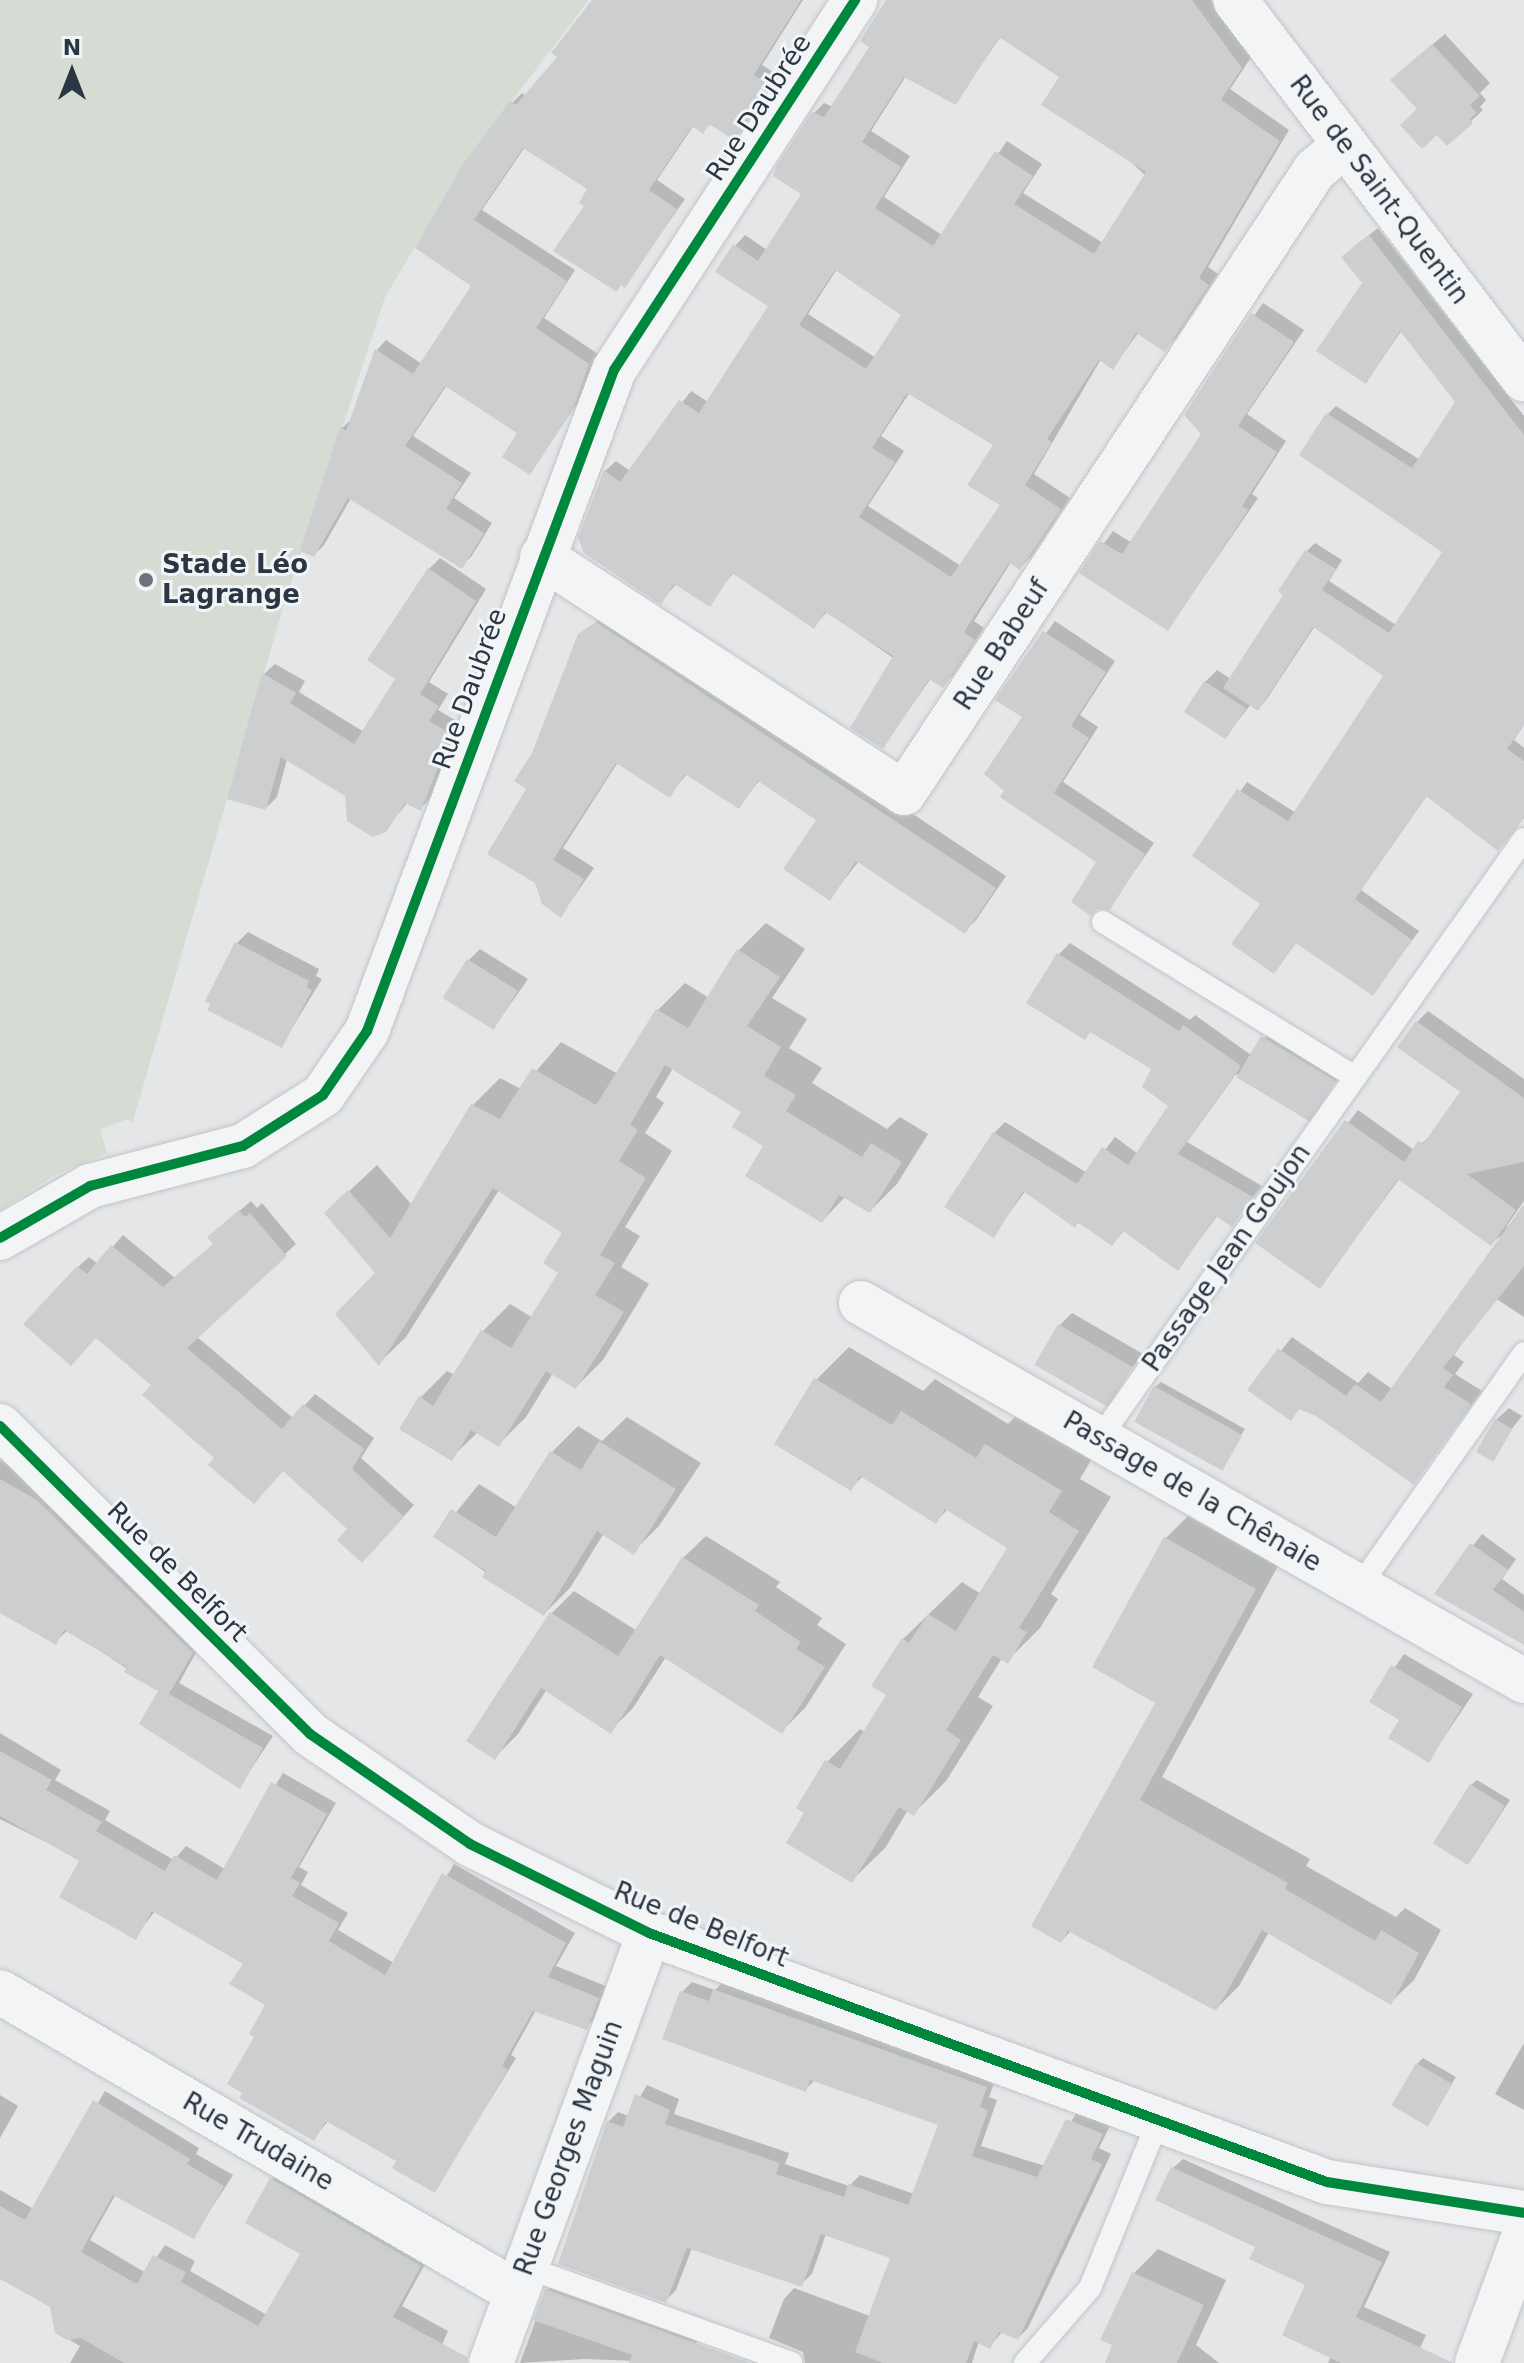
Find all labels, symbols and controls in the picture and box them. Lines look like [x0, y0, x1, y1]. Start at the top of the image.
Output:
street label: Rue Daubrée [700, 29, 818, 187]
north arrow [32, 32, 112, 112]
text: N [63, 35, 81, 60]
street label: Rue de Saint-Quentin [1283, 69, 1475, 311]
place label: Stade Léo Lagrange [162, 549, 308, 610]
marker: Stade Léo Lagrange [137, 571, 155, 589]
street label: Rue Babeuf [948, 574, 1056, 716]
street label: Rue Daubrée [426, 604, 514, 774]
street label: Passage Jean Goujon [1137, 1138, 1317, 1378]
street label: Passage de la Chênaie [1057, 1405, 1327, 1579]
street label: Rue de Belfort [100, 1495, 254, 1649]
street label: Rue de Belfort [609, 1876, 793, 1974]
street label: Rue Georges Maguin [508, 2016, 630, 2280]
street label: Rue Trudaine [177, 2086, 339, 2198]

